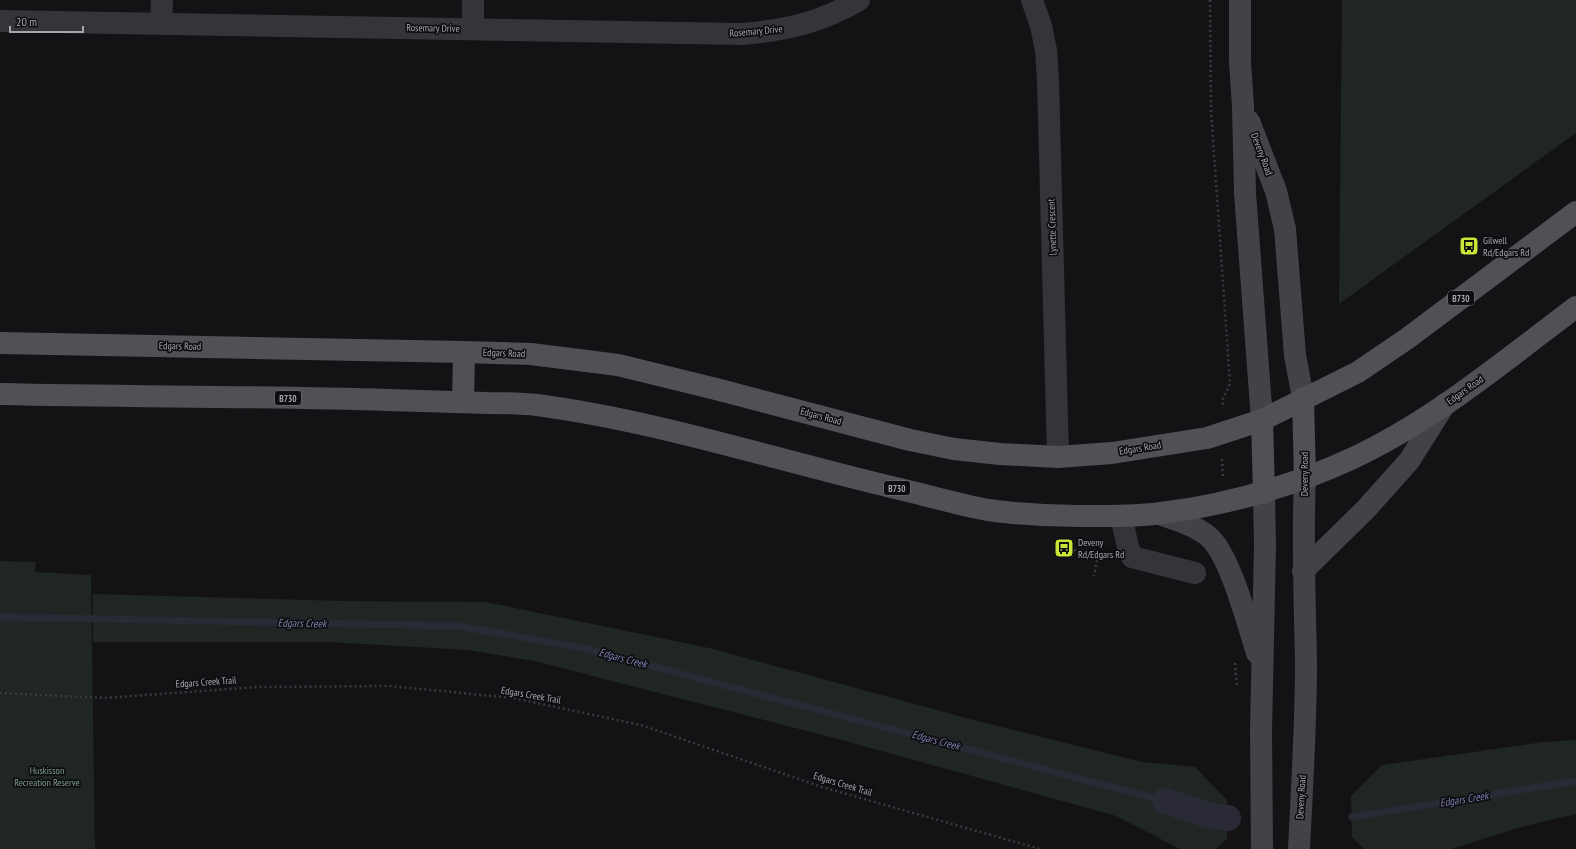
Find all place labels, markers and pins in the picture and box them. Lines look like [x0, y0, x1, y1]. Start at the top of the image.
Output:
place label: Gilwell Rd/Edgars Rd [1483, 234, 1529, 259]
bus stop icon: Gilwell Rd/Edgars Rd [1458, 235, 1480, 257]
place label: Deveny Rd/Edgars Rd [1078, 536, 1124, 561]
bus stop icon: Deveny Rd/Edgars Rd [1053, 537, 1075, 559]

